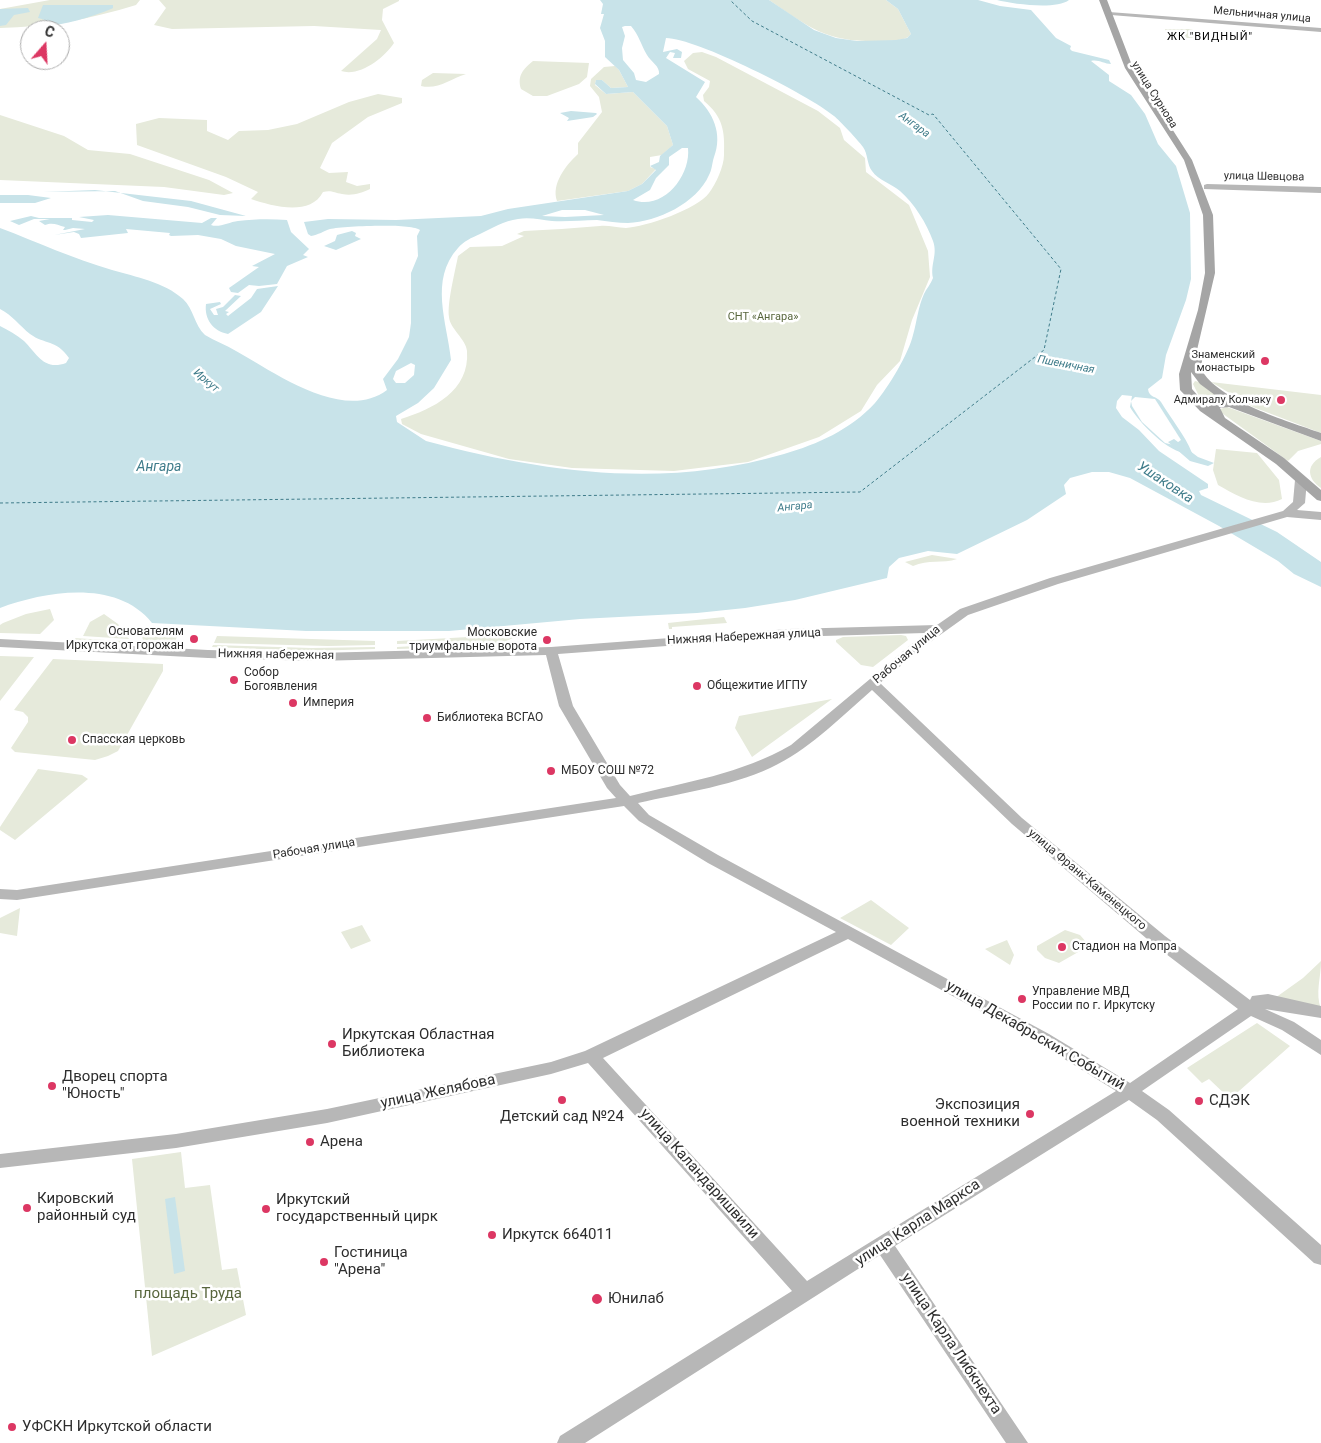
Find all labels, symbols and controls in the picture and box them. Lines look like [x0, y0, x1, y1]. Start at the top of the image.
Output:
street label: Мельничная улица [1213, 4, 1311, 26]
north arrow [20, 20, 70, 70]
text: С [43, 23, 56, 41]
district label: ЖК "ВИДНЫЙ" [1166, 30, 1254, 44]
street label: улица Сурнова [1128, 59, 1180, 131]
water label: Ангара [896, 109, 932, 141]
street label: улица Шевцова [1224, 170, 1304, 184]
park label: СНТ «Ангара» [728, 310, 798, 324]
place label: Знаменский монастырь [1191, 348, 1255, 374]
water label: Пшеничная [1036, 353, 1096, 377]
marker: Знаменский монастырь [1259, 355, 1271, 367]
water label: Иркут [190, 366, 222, 396]
place label: Адмиралу Колчаку [1174, 393, 1271, 407]
marker: Адмиралу Колчаку [1275, 394, 1287, 406]
water label: Ангара [137, 459, 181, 475]
water label: Ушаковка [1134, 459, 1196, 507]
water label: Ангара [777, 499, 813, 515]
street label: Рабочая улица [871, 623, 943, 687]
place label: Основателям Иркутска от горожан [66, 625, 184, 653]
place label: Московские триумфальные ворота [409, 626, 537, 654]
street label: Нижняя Набережная улица [667, 626, 821, 648]
marker: Основателям Иркутска от горожан [188, 633, 200, 645]
marker: Московские триумфальные ворота [541, 634, 553, 646]
street label: Нижняя набережная [218, 647, 334, 663]
place label: Собор Богоявления [244, 666, 317, 694]
marker: Собор Богоявления [228, 674, 240, 686]
place label: Общежитие ИГПУ [707, 679, 808, 693]
marker: Общежитие ИГПУ [691, 680, 703, 692]
place label: Империя [303, 696, 354, 710]
marker: Империя [287, 697, 299, 709]
place label: Библиотека ВСГАО [437, 711, 543, 725]
marker: Библиотека ВСГАО [421, 712, 433, 724]
place label: Спасская церковь [82, 733, 185, 747]
marker: Спасская церковь [66, 734, 78, 746]
place label: МБОУ СОШ №72 [561, 764, 654, 778]
marker: МБОУ СОШ №72 [545, 765, 557, 777]
street label: улица Франк-Каменецкого [1025, 826, 1149, 934]
street label: Рабочая улица [272, 835, 356, 863]
place label: Стадион на Мопра [1072, 940, 1177, 954]
marker: Стадион на Мопра [1056, 941, 1068, 953]
street label: улица Декабрьских Событий [942, 977, 1128, 1095]
place label: Управление МВД России по г. Иркутску [1032, 985, 1155, 1013]
marker: Управление МВД России по г. Иркутску [1016, 993, 1028, 1005]
place label: Иркутская Областная Библиотека [342, 1026, 495, 1061]
marker: Иркутская Областная Библиотека [326, 1038, 338, 1050]
place label: Дворец спорта "Юность" [62, 1068, 168, 1103]
street label: улица Желябова [379, 1071, 497, 1113]
marker: Дворец спорта "Юность" [46, 1080, 58, 1092]
place label: СДЭК [1209, 1092, 1250, 1110]
marker: Детский сад №24 [556, 1094, 568, 1106]
marker: СДЭК [1193, 1095, 1205, 1107]
place label: Экспозиция военной техники [901, 1096, 1020, 1131]
street label: улица Каландаришвили [636, 1105, 762, 1243]
place label: Детский сад №24 [500, 1108, 624, 1126]
marker: Экспозиция военной техники [1024, 1108, 1036, 1120]
place label: Арена [320, 1133, 363, 1151]
marker: Арена [304, 1136, 316, 1148]
street label: улица Карла Маркса [852, 1176, 984, 1270]
place label: Кировский районный суд [37, 1190, 136, 1225]
place label: Иркутский государственный цирк [276, 1191, 438, 1226]
marker: Кировский районный суд [21, 1202, 33, 1214]
marker: Иркутский государственный цирк [260, 1203, 272, 1215]
place label: Иркутск 664011 [502, 1226, 613, 1244]
marker: Иркутск 664011 [486, 1229, 498, 1241]
place label: Гостиница "Арена" [334, 1244, 408, 1279]
marker: Гостиница "Арена" [318, 1256, 330, 1268]
street label: улица Карла Либкнехта [897, 1270, 1005, 1418]
park label: площадь Труда [134, 1285, 242, 1303]
place label: Юнилаб [608, 1290, 664, 1308]
marker: Юнилаб [590, 1292, 604, 1306]
place label: УФСКН Иркутской области [22, 1418, 212, 1436]
marker: УФСКН Иркутской области [6, 1421, 18, 1433]

